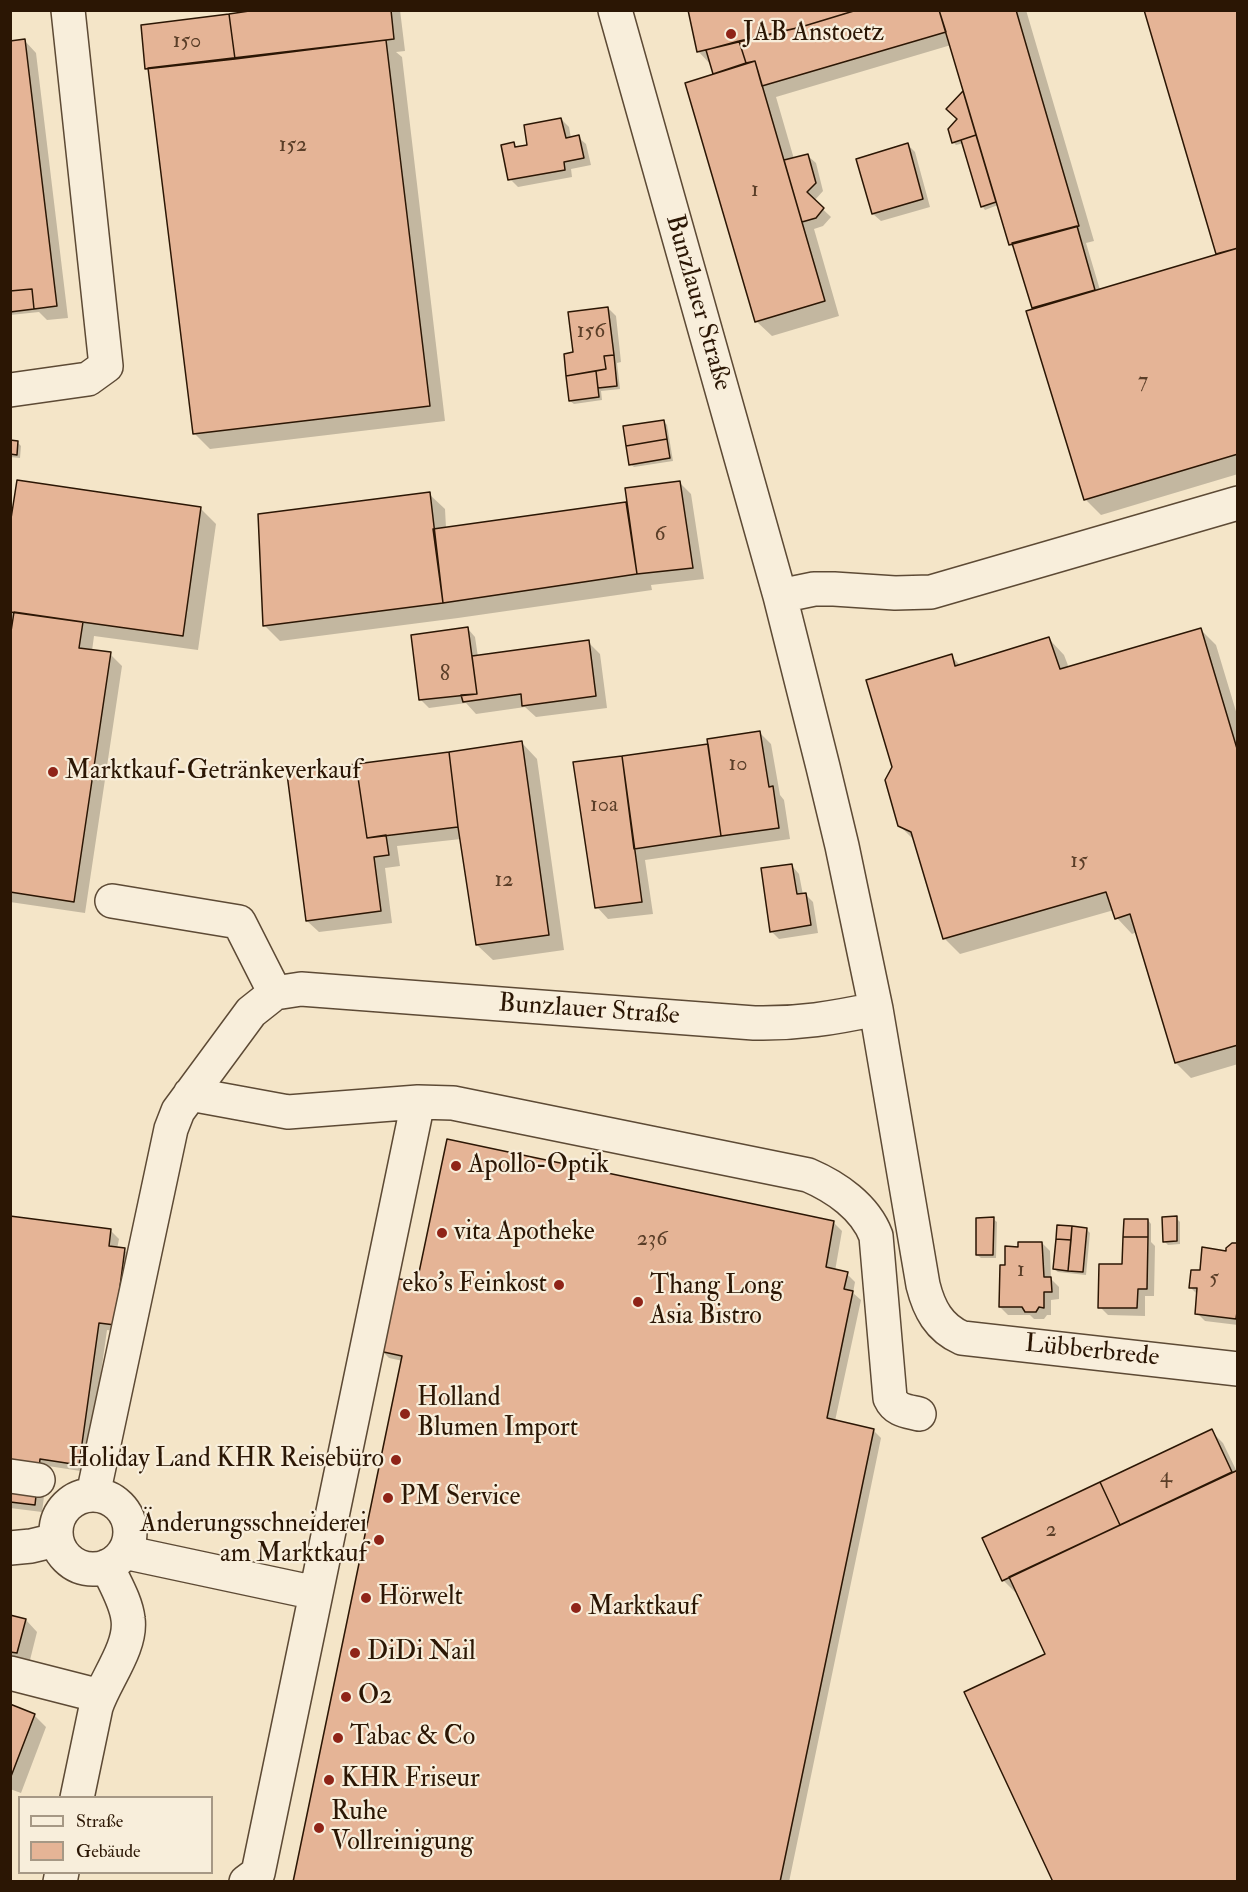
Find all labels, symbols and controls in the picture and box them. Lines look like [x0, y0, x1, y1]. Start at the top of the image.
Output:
place label: JAB Anstoetz [743, 18, 884, 50]
marker: JAB Anstoetz [724, 27, 738, 41]
house number: 150 [173, 29, 201, 55]
house number: 152 [279, 133, 307, 159]
house number: 1 [751, 178, 759, 204]
street label: Bunzlauer Straße [657, 211, 737, 395]
house number: 156 [577, 319, 605, 345]
house number: 7 [1138, 369, 1148, 395]
house number: 6 [654, 522, 666, 548]
house number: 8 [440, 662, 450, 688]
house number: 10 [728, 752, 748, 778]
place label: Marktkauf-Getränkeverkauf [65, 756, 361, 788]
marker: Marktkauf-Getränkeverkauf [46, 765, 60, 779]
house number: 10a [590, 793, 618, 819]
house number: 15 [1070, 849, 1088, 875]
house number: 12 [494, 868, 514, 894]
street label: Bunzlauer Straße [497, 989, 681, 1033]
place label: Apollo-Optik [468, 1150, 609, 1182]
marker: Apollo-Optik [449, 1159, 463, 1173]
place label: vita Apotheke [454, 1217, 595, 1249]
marker: vita Apotheke [435, 1226, 449, 1240]
house number: 236 [637, 1227, 667, 1253]
house number: 1 [1017, 1258, 1025, 1284]
house number: 5 [1209, 1266, 1219, 1292]
place label: eko's Feinkost [402, 1269, 547, 1301]
place label: Thang Long Asia Bistro [650, 1271, 783, 1332]
marker: eko's Feinkost [552, 1278, 566, 1292]
marker: Thang Long Asia Bistro [631, 1295, 645, 1309]
street label: Lübberbrede [1023, 1329, 1161, 1375]
place label: Holland Blumen Import [417, 1383, 578, 1444]
marker: Holland Blumen Import [398, 1407, 412, 1421]
place label: Holiday Land KHR Reisebüro [68, 1444, 384, 1476]
marker: Holiday Land KHR Reisebüro [389, 1453, 403, 1467]
house number: 4 [1160, 1464, 1172, 1490]
place label: PM Service [400, 1482, 520, 1514]
marker: PM Service [381, 1491, 395, 1505]
place label: Änderungsschneiderei am Marktkauf [140, 1509, 367, 1570]
house number: 2 [1045, 1518, 1057, 1544]
marker: Änderungsschneiderei am Marktkauf [372, 1533, 386, 1547]
place label: Hörwelt [378, 1582, 463, 1614]
marker: Hörwelt [359, 1591, 373, 1605]
place label: Marktkauf [588, 1592, 699, 1624]
marker: Marktkauf [569, 1601, 583, 1615]
place label: DiDi Nail [367, 1637, 476, 1669]
marker: DiDi Nail [348, 1646, 362, 1660]
place label: O2 [358, 1681, 392, 1713]
marker: O2 [339, 1690, 353, 1704]
place label: Tabac & Co [350, 1722, 475, 1754]
marker: Tabac & Co [331, 1731, 345, 1745]
place label: KHR Friseur [341, 1764, 480, 1796]
marker: KHR Friseur [322, 1773, 336, 1787]
legend [18, 1796, 213, 1874]
place label: Ruhe Vollreinigung [331, 1797, 473, 1858]
text: Straße [76, 1810, 123, 1833]
marker: Ruhe Vollreinigung [312, 1821, 326, 1835]
text: Gebäude [76, 1840, 141, 1863]

